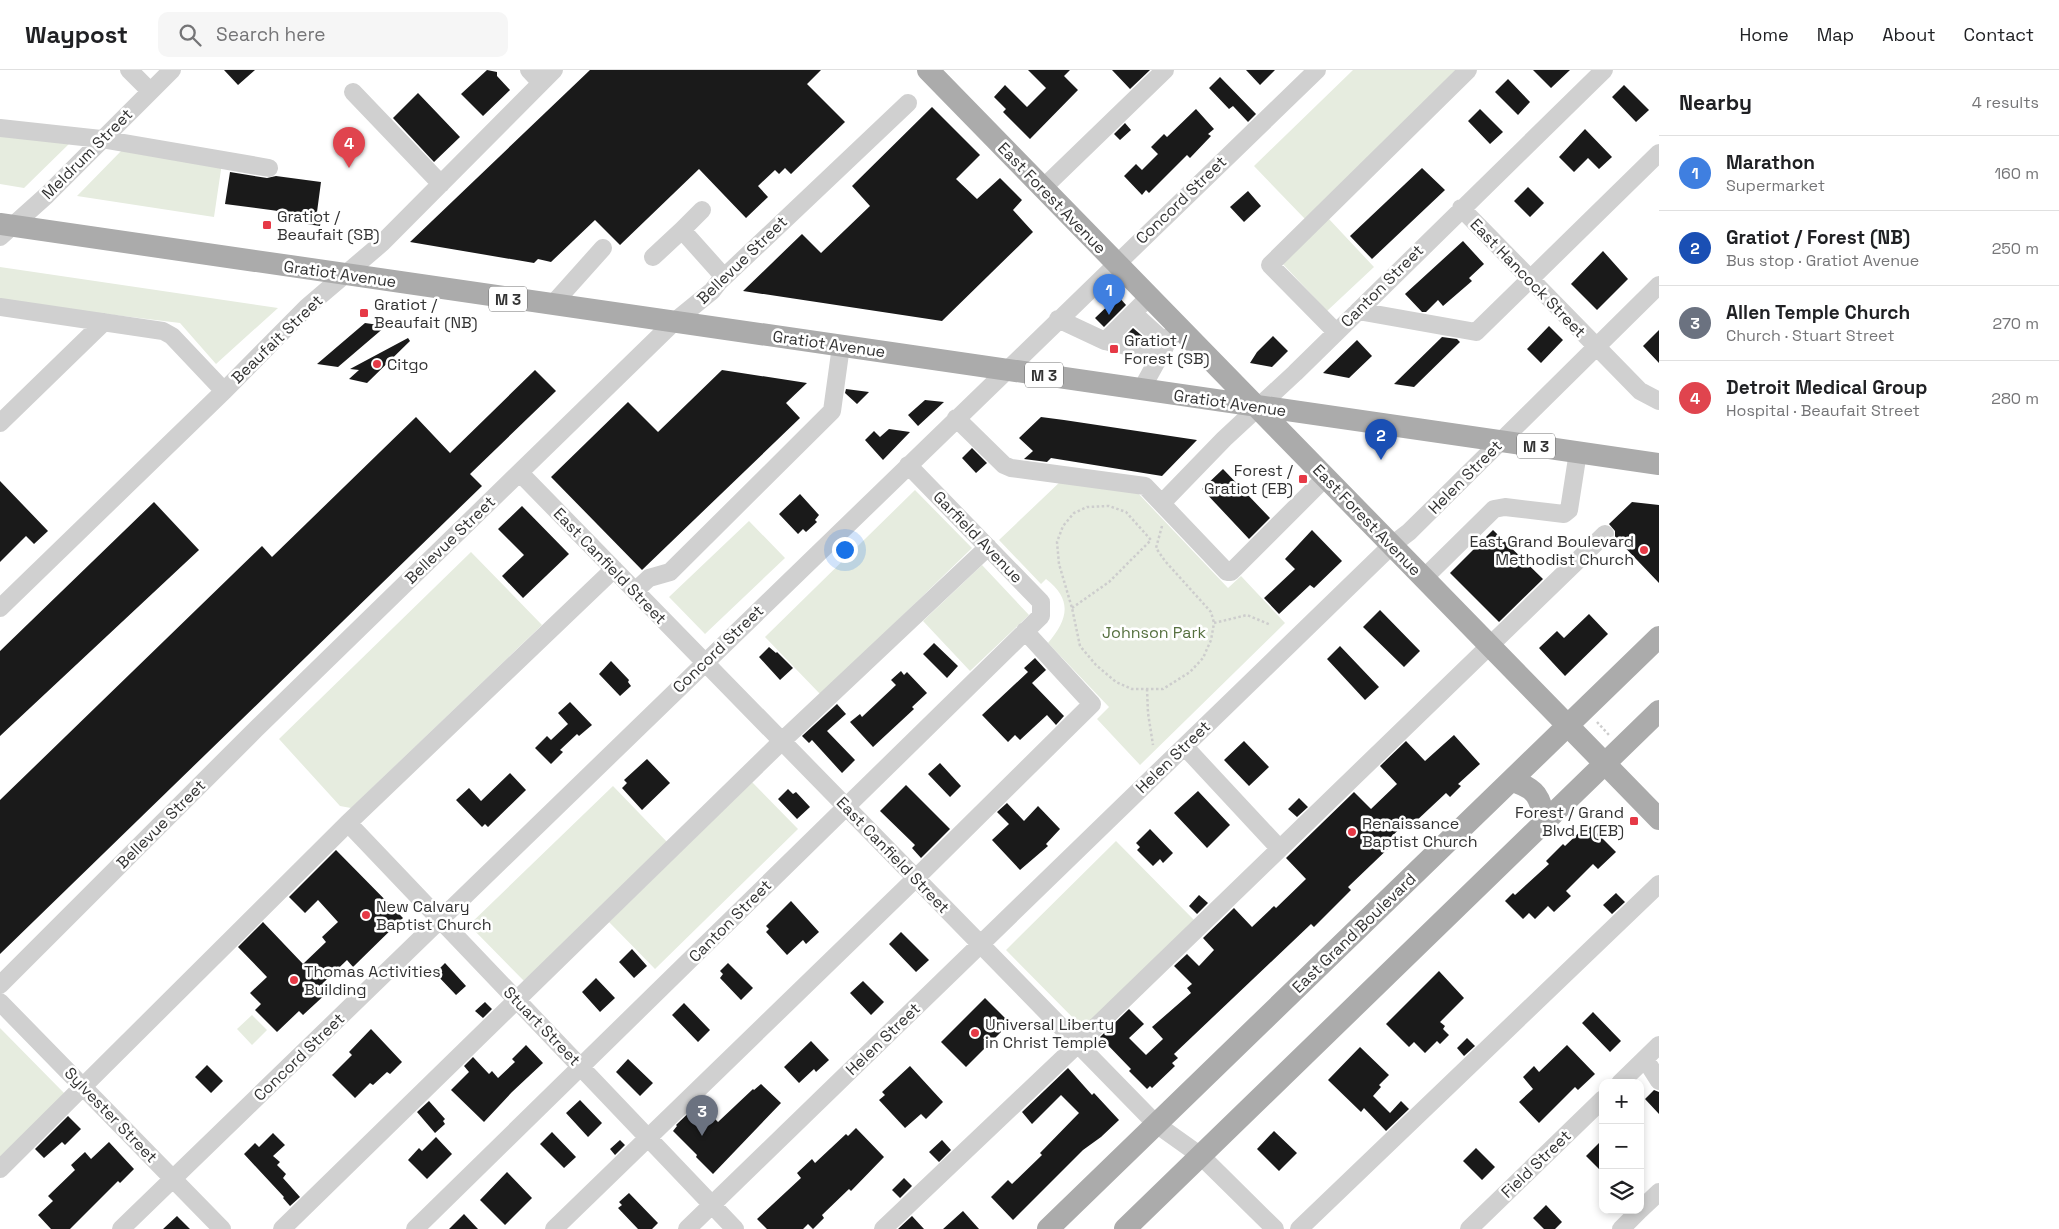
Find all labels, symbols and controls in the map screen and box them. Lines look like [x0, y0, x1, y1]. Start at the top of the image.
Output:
search box [158, 12, 508, 57]
text: Waypost [25, 19, 128, 50]
icon: search [176, 21, 204, 49]
text: Search here [216, 22, 326, 47]
text: Home [1740, 23, 1789, 46]
text: Map [1817, 23, 1854, 46]
text: About [1882, 23, 1936, 46]
text: Contact [1964, 23, 2034, 46]
text: Nearby [1679, 89, 1752, 116]
text: 4 results [1972, 92, 2039, 113]
street label: Meldrum Street [37, 104, 137, 204]
pin: 4 [333, 127, 365, 168]
street label: East Forest Avenue [993, 138, 1111, 258]
text: Marathon [1726, 150, 1815, 175]
street label: Concord Street [1131, 151, 1231, 249]
text: 1 [1691, 163, 1699, 184]
text: 160 m [1994, 163, 2039, 184]
text: Supermarket [1726, 175, 1825, 196]
place label: Gratiot / Beaufait (SB) [277, 206, 380, 245]
street label: Bellevue Street [692, 211, 792, 309]
street label: East Hancock Street [1466, 214, 1590, 342]
marker: Gratiot / Beaufait (SB) [261, 219, 273, 231]
text: Gratiot / Forest (NB) [1726, 225, 1910, 250]
text: 2 [1690, 238, 1700, 259]
text: 250 m [1992, 238, 2039, 259]
street label: Canton Street [1336, 240, 1428, 332]
text: Bus stop · Gratiot Avenue [1726, 250, 1919, 271]
street label: Gratiot Avenue [282, 256, 398, 292]
pin: 1 [1093, 274, 1125, 315]
road number: M 3 [489, 286, 527, 312]
street label: Beaufait Street [227, 290, 327, 388]
place label: Gratiot / Beaufait (NB) [374, 294, 478, 333]
text: Allen Temple Church [1726, 300, 1910, 325]
marker: Gratiot / Beaufait (NB) [358, 307, 370, 319]
text: 3 [1690, 313, 1700, 334]
text: 270 m [1992, 313, 2039, 334]
text: Church · Stuart Street [1726, 325, 1895, 346]
street label: Gratiot Avenue [771, 326, 887, 362]
place label: Gratiot / Forest (SB) [1124, 330, 1210, 369]
marker: Gratiot / Forest (SB) [1108, 343, 1120, 355]
place label: Citgo [387, 354, 428, 375]
marker: Citgo [371, 358, 383, 370]
road number: M 3 [1025, 362, 1063, 388]
text: Detroit Medical Group [1726, 375, 1927, 400]
street label: Gratiot Avenue [1172, 385, 1288, 421]
text: 4 [1690, 388, 1700, 409]
text: 280 m [1991, 388, 2039, 409]
text: Hospital · Beaufait Street [1726, 400, 1920, 421]
pin: 2 [1365, 419, 1397, 460]
road number: M 3 [1517, 434, 1555, 458]
street label: Helen Street [1424, 436, 1506, 518]
place label: Forest / Gratiot (EB) [1204, 460, 1293, 499]
street label: East Forest Avenue [1308, 460, 1426, 580]
marker: Forest / Gratiot (EB) [1297, 473, 1309, 485]
street label: Garfield Avenue [929, 486, 1027, 588]
street label: Bellevue Street [400, 491, 500, 589]
street label: East Canfield Street [549, 503, 671, 629]
place label: East Grand Boulevard Methodist Church [1469, 531, 1634, 570]
your location [832, 537, 858, 563]
marker: East Grand Boulevard Methodist Church [1638, 544, 1650, 556]
street label: Concord Street [668, 600, 768, 698]
park label: Johnson Park [1102, 622, 1206, 643]
street label: Helen Street [1131, 716, 1215, 798]
street label: Bellevue Street [112, 775, 210, 873]
street label: East Canfield Street [832, 792, 954, 918]
place label: Forest / Grand Blvd E (EB) [1515, 802, 1624, 841]
place label: Renaissance Baptist Church [1362, 813, 1478, 852]
marker: Forest / Grand Blvd E (EB) [1628, 815, 1640, 827]
marker: Renaissance Baptist Church [1346, 826, 1358, 838]
street label: East Grand Boulevard [1288, 868, 1420, 998]
street label: Canton Street [684, 875, 776, 967]
place label: New Calvary Baptist Church [376, 896, 492, 935]
marker: New Calvary Baptist Church [360, 909, 372, 921]
place label: Thomas Activities Building [304, 961, 441, 1000]
marker: Thomas Activities Building [288, 974, 300, 986]
street label: Stuart Street [499, 982, 585, 1070]
street label: Helen Street [841, 998, 925, 1080]
street label: Concord Street [249, 1008, 349, 1106]
place label: Universal Liberty in Christ Temple [985, 1014, 1114, 1053]
marker: Universal Liberty in Christ Temple [969, 1027, 981, 1039]
street label: Sylvester Street [60, 1063, 162, 1167]
map controls [1599, 1079, 1644, 1214]
button: + [1599, 1079, 1644, 1124]
pin: 3 [686, 1095, 718, 1136]
button: − [1599, 1124, 1644, 1169]
street label: Field Street [1497, 1125, 1575, 1203]
button: layers [1599, 1169, 1644, 1214]

